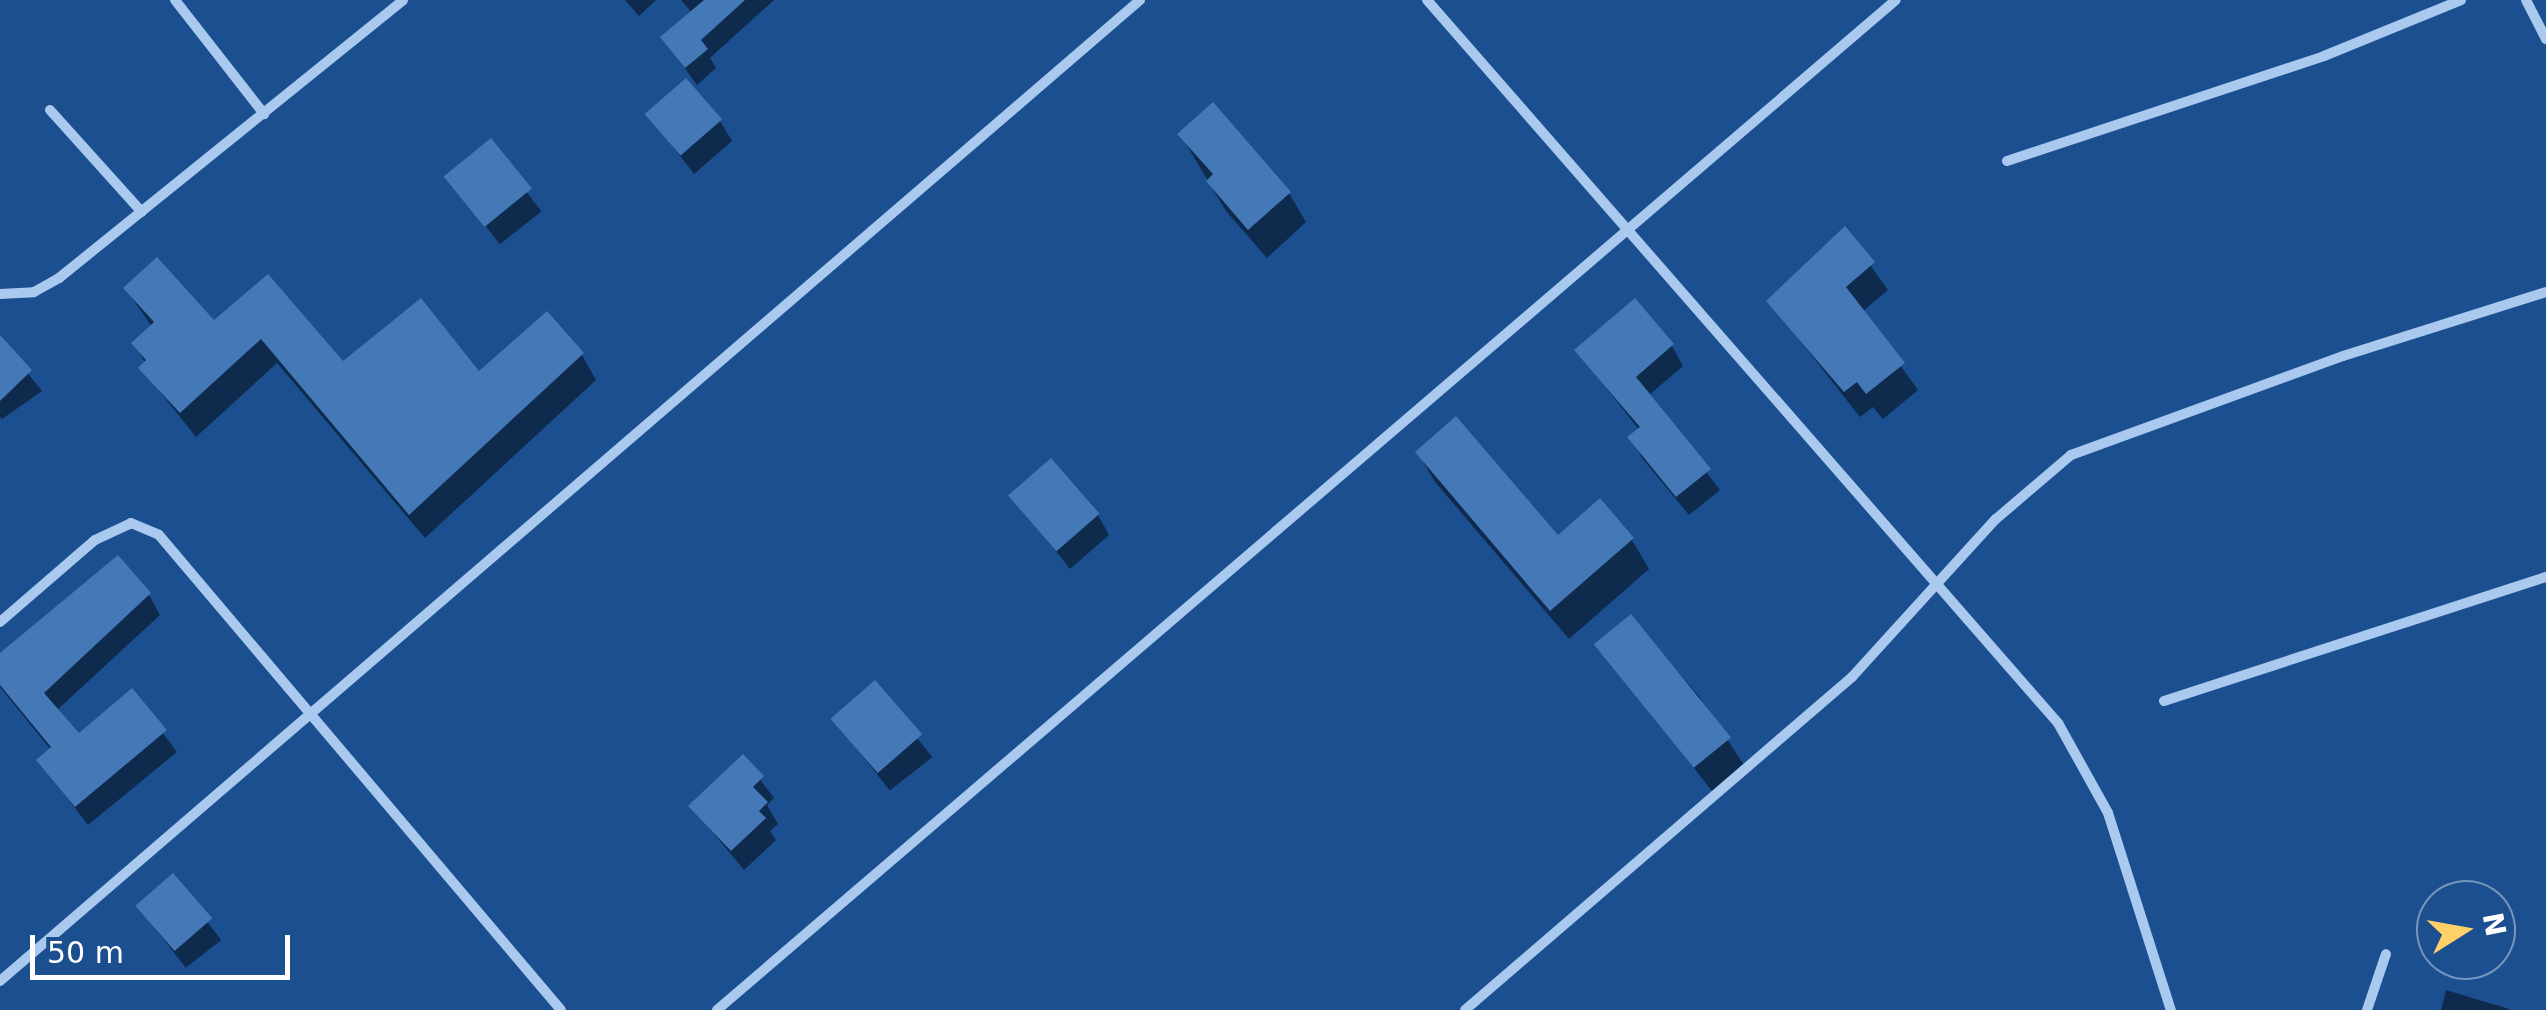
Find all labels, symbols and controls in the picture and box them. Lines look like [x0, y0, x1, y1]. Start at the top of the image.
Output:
north arrow [2416, 880, 2516, 980]
text: N [2476, 910, 2512, 939]
scale bar [35, 915, 295, 977]
text: 50 m [47, 935, 124, 970]

